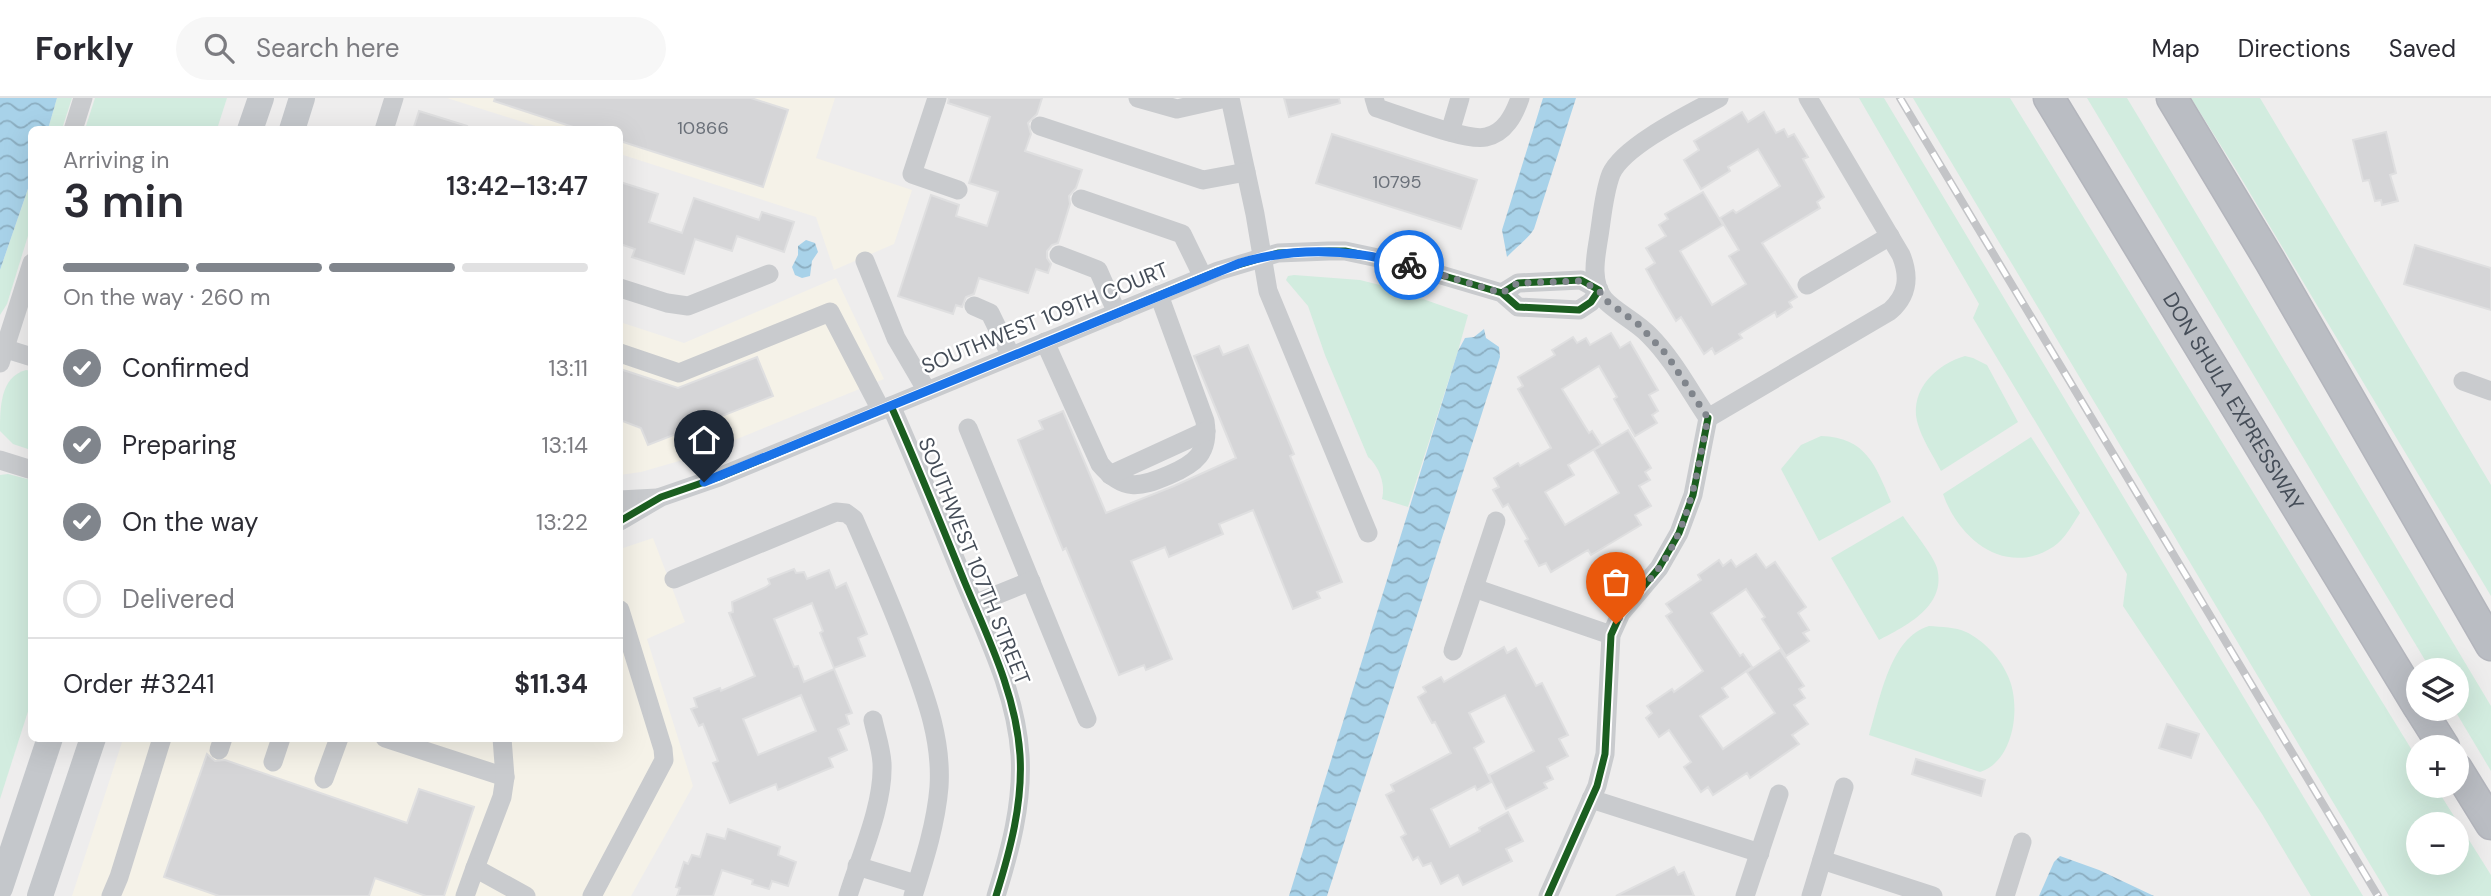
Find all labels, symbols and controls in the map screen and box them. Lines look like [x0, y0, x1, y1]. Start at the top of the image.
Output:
search box [176, 17, 666, 80]
text: Forkly [35, 27, 134, 70]
icon: search [200, 29, 238, 67]
text: Search here [256, 31, 399, 65]
text: Map [2152, 33, 2200, 64]
text: Directions [2238, 33, 2351, 64]
text: Saved [2389, 33, 2456, 64]
house number: 10866 [677, 116, 729, 140]
text: Arriving in [63, 145, 169, 175]
text: 13:42–13:47 [446, 169, 588, 203]
house number: 10795 [1372, 170, 1422, 194]
text: 3 min [63, 171, 184, 231]
courier [1374, 230, 1444, 300]
icon: bike [1390, 246, 1428, 284]
street label: SOUTHWEST 109TH COURT [917, 255, 1173, 380]
text: On the way · 260 m [63, 282, 270, 312]
street label: DON SHULA EXPRESSWAY [2156, 287, 2310, 516]
icon: check [63, 349, 101, 387]
text: Confirmed [122, 351, 249, 385]
text: 13:11 [548, 353, 588, 383]
pin [674, 410, 734, 482]
icon: home [685, 421, 723, 459]
icon: check [63, 426, 101, 464]
text: Preparing [122, 428, 237, 462]
text: 13:14 [541, 430, 588, 460]
street label: SOUTHWEST 107TH STREET [911, 433, 1037, 689]
icon: check [63, 503, 101, 541]
text: On the way [122, 505, 258, 539]
text: 13:22 [536, 507, 588, 537]
pin [1586, 552, 1646, 624]
icon: bag [1597, 563, 1635, 601]
text: Delivered [122, 582, 235, 616]
map controls [2406, 658, 2469, 875]
button: layers [2406, 658, 2469, 721]
text: Order #3241 [63, 667, 215, 701]
text: $11.34 [514, 667, 588, 701]
button: + [2406, 735, 2469, 798]
button: − [2406, 812, 2469, 875]

